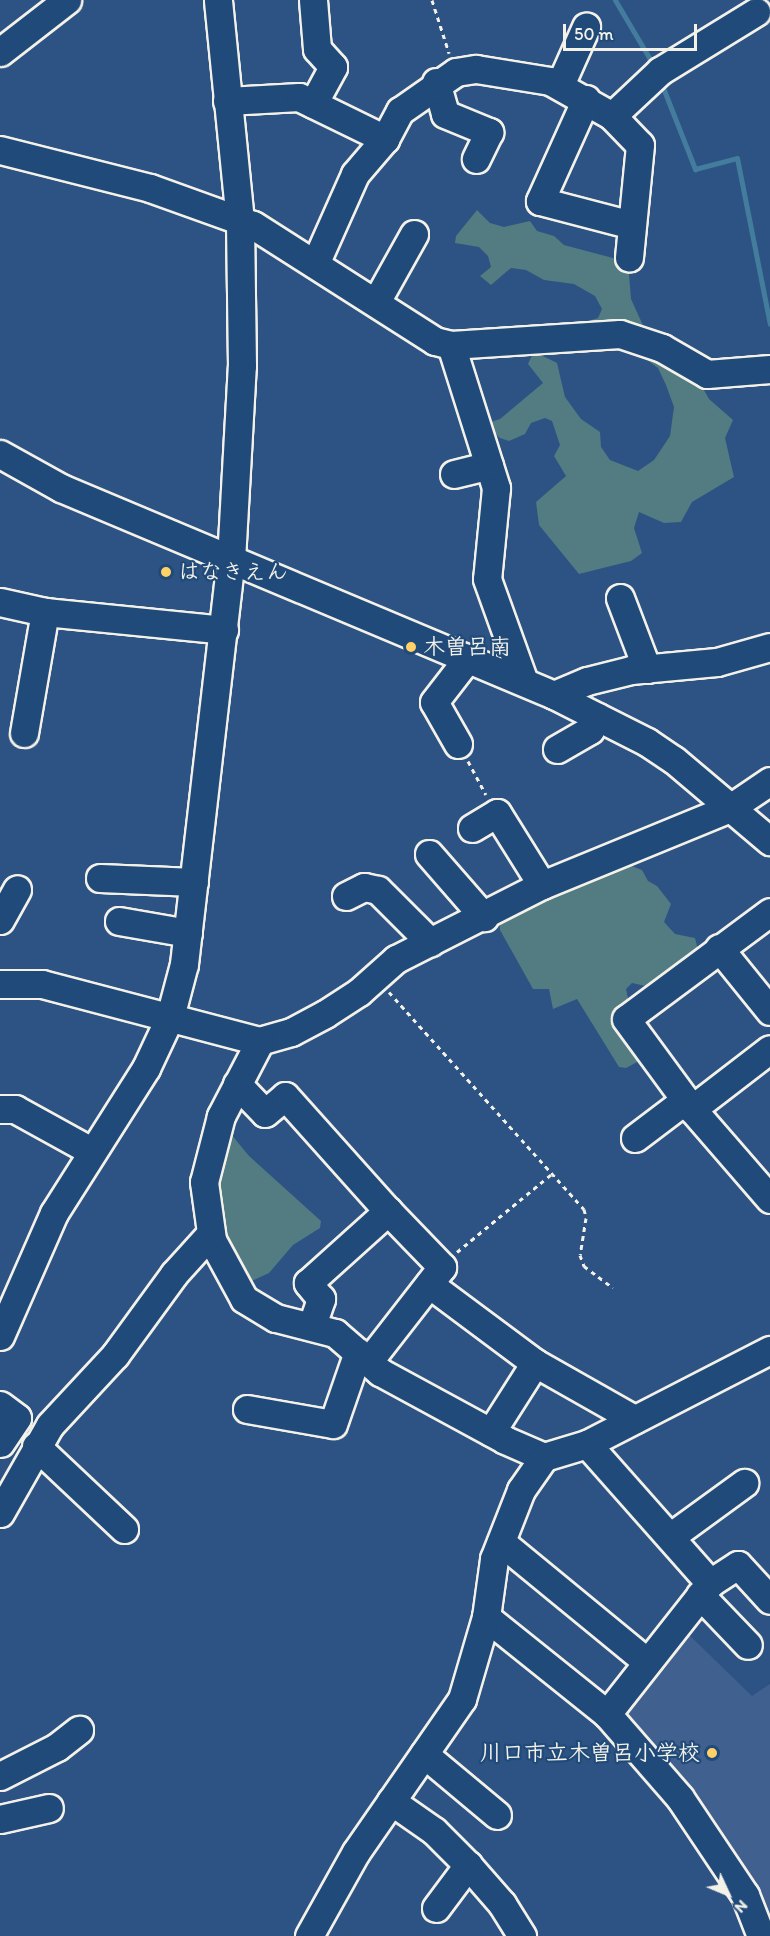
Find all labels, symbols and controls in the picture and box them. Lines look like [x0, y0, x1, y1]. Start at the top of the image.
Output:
scale bar [566, 12, 700, 50]
text: 50 m [574, 23, 614, 45]
place label: はなきえん [178, 559, 288, 585]
marker: はなきえん [159, 565, 173, 579]
place label: 木曽呂南 [423, 634, 511, 660]
marker: 木曽呂南 [404, 640, 418, 654]
place label: 川口市立木曽呂小学校 [480, 1740, 700, 1766]
marker: 川口市立木曽呂小学校 [705, 1746, 719, 1760]
north arrow [698, 1864, 758, 1924]
text: N [731, 1896, 752, 1917]

